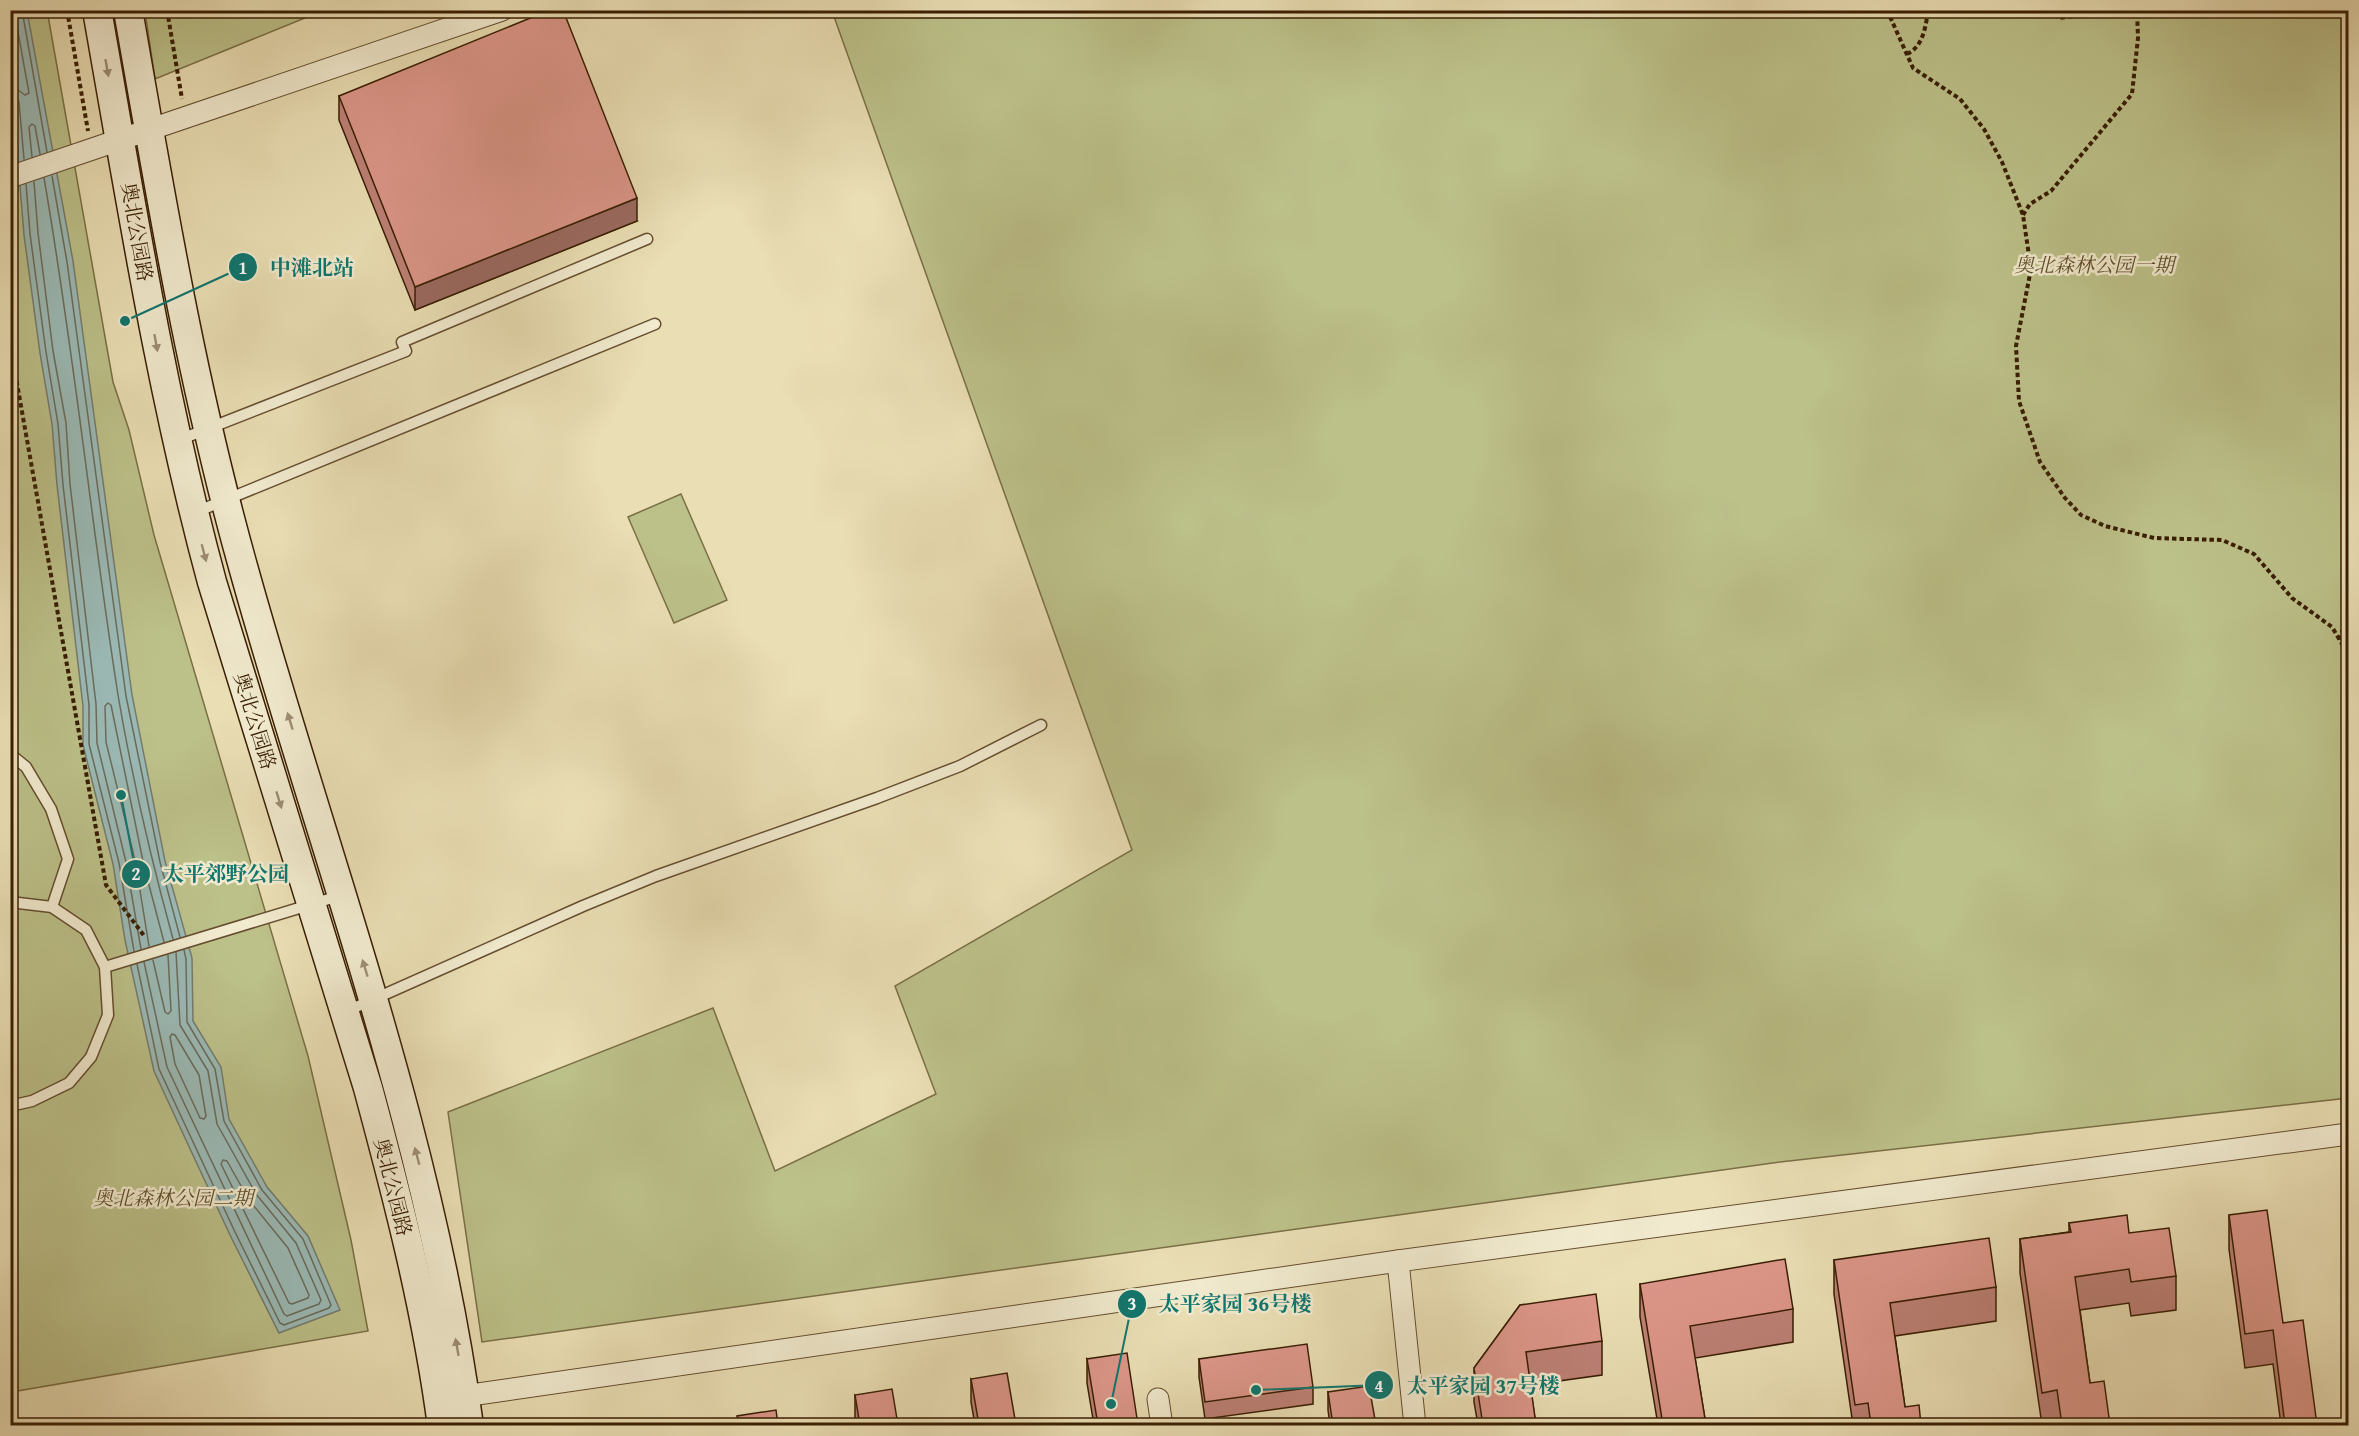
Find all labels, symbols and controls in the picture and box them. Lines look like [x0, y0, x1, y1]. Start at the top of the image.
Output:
one-way arrow [103, 59, 112, 78]
street label: 奥北公园路 [115, 180, 160, 284]
callout: 中滩北站 [228, 248, 366, 287]
park label: 奥北森林公园一期 [2014, 250, 2178, 279]
text: 中滩北站 [270, 252, 354, 283]
text: 1 [238, 254, 248, 281]
one-way arrow [152, 333, 161, 352]
one-way arrow [200, 544, 210, 562]
street label: 奥北公园路 [227, 669, 284, 773]
one-way arrow [285, 712, 294, 730]
one-way arrow [275, 791, 284, 809]
callout: 太平郊野公园 [121, 854, 301, 893]
text: 太平郊野公园 [163, 858, 289, 889]
text: 2 [131, 860, 141, 887]
one-way arrow [360, 959, 369, 977]
street label: 奥北公园路 [367, 1135, 420, 1239]
one-way arrow [412, 1147, 422, 1165]
park label: 奥北森林公园二期 [93, 1183, 257, 1212]
callout: 太平家园 36号楼 [1117, 1285, 1323, 1324]
text: 太平家园 36号楼 [1159, 1288, 1311, 1319]
text: 3 [1127, 1290, 1137, 1317]
one-way arrow [452, 1337, 461, 1356]
callout: 太平家园 37号楼 [1364, 1366, 1571, 1405]
text: 太平家园 37号楼 [1407, 1370, 1559, 1401]
text: 4 [1374, 1372, 1384, 1399]

